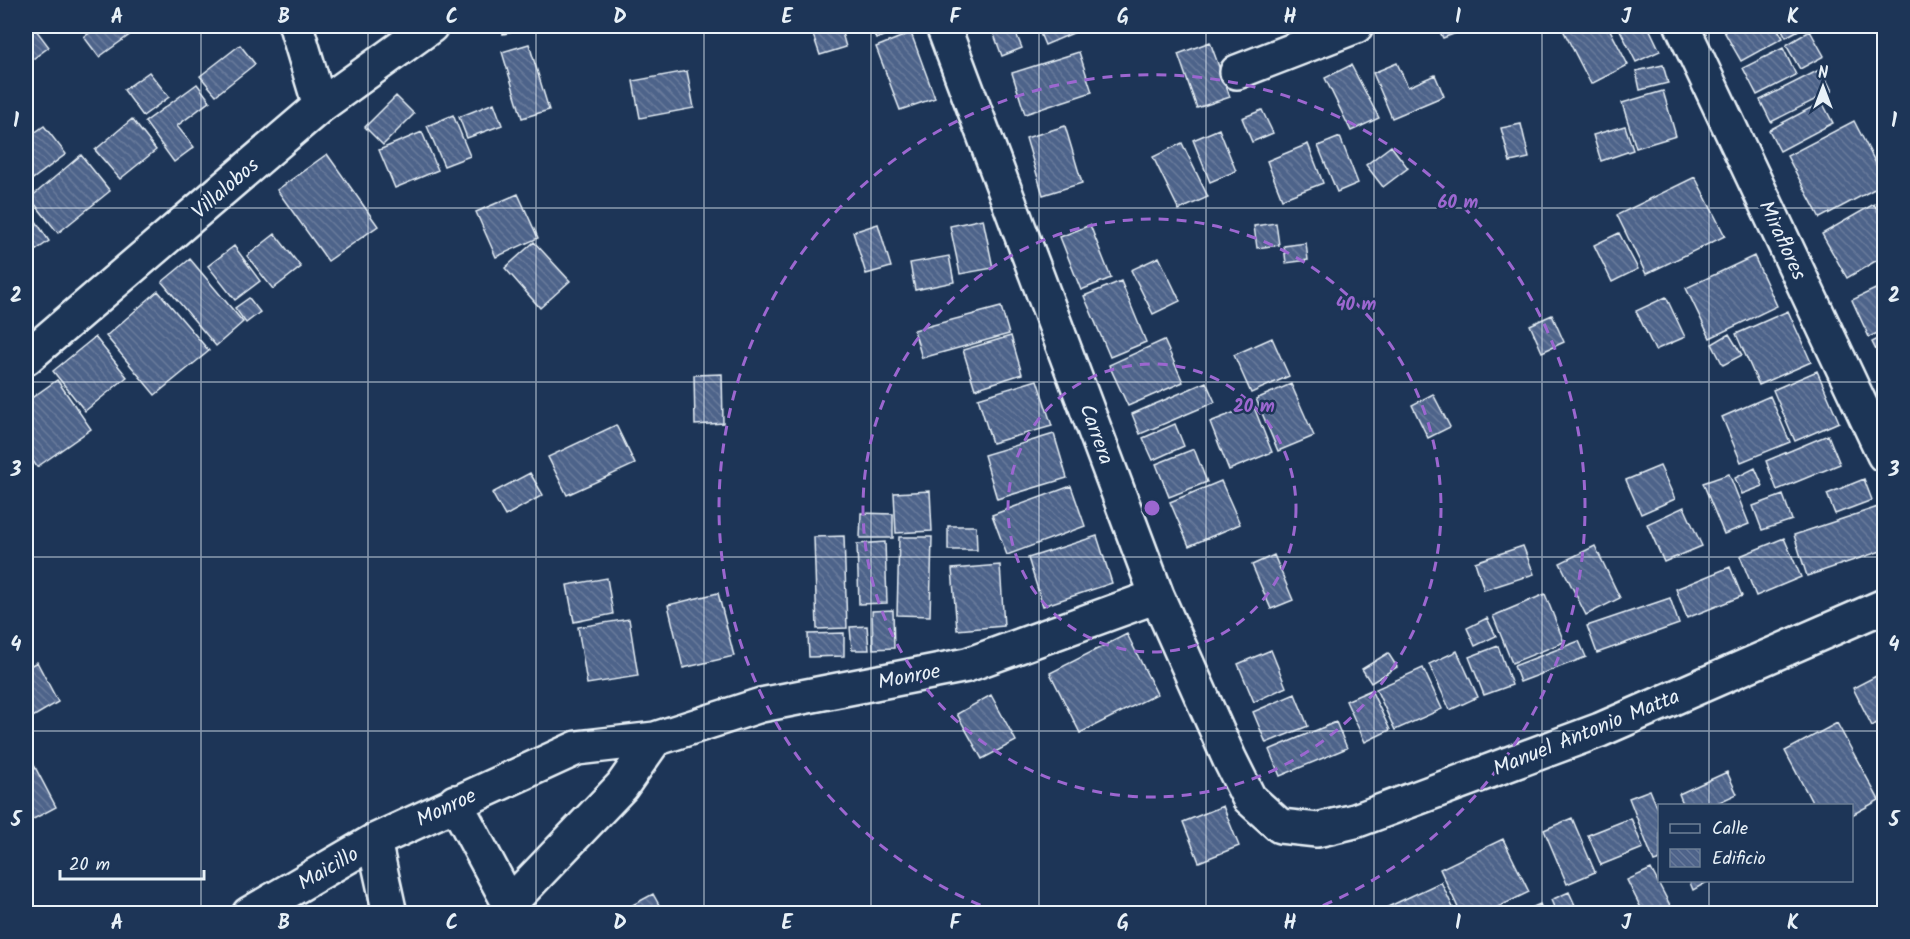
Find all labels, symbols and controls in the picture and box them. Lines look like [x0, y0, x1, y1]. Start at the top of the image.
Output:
text: A [111, 2, 123, 34]
text: B [278, 2, 290, 34]
text: C [446, 2, 458, 34]
text: D [613, 2, 627, 34]
text: E [781, 2, 793, 34]
text: F [950, 2, 962, 34]
text: G [1117, 2, 1129, 34]
text: H [1283, 2, 1297, 34]
text: I [1455, 2, 1461, 34]
text: J [1621, 2, 1632, 34]
text: K [1787, 2, 1799, 34]
north arrow [1793, 57, 1853, 117]
text: N [1818, 61, 1828, 86]
text: 1 [13, 106, 19, 138]
text: 1 [1891, 106, 1897, 138]
street label: Villalobos [185, 150, 267, 228]
text: 60 m [1438, 189, 1479, 218]
street label: Miraflores [1749, 195, 1814, 286]
text: 2 [10, 281, 22, 313]
text: 2 [1888, 281, 1900, 313]
text: 40 m [1336, 291, 1377, 320]
text: 20 m [1233, 393, 1275, 422]
street label: Carrera [1069, 399, 1122, 470]
text: 3 [10, 455, 22, 487]
text: 3 [1888, 455, 1900, 487]
centre of rings [1142, 498, 1162, 518]
text: 4 [11, 630, 22, 662]
text: 4 [1889, 630, 1900, 662]
street label: Monroe [875, 655, 944, 700]
street label: Manuel Antonio Matta [1488, 681, 1685, 786]
street label: Monroe [411, 780, 483, 837]
legend [1658, 804, 1853, 882]
text: 5 [10, 805, 23, 837]
text: 5 [1888, 805, 1901, 837]
text: Calle [1712, 815, 1748, 844]
street label: Maicillo [292, 839, 365, 900]
scale bar [60, 843, 204, 881]
text: Edificio [1712, 845, 1766, 874]
text: 20 m [69, 851, 110, 880]
text: A [111, 908, 123, 939]
text: B [278, 908, 290, 939]
text: C [446, 908, 458, 939]
text: D [613, 908, 627, 939]
text: E [781, 908, 793, 939]
text: F [950, 908, 962, 939]
text: G [1117, 908, 1129, 939]
text: H [1283, 908, 1297, 939]
text: I [1455, 908, 1461, 939]
text: J [1621, 908, 1632, 939]
text: K [1787, 908, 1799, 939]

